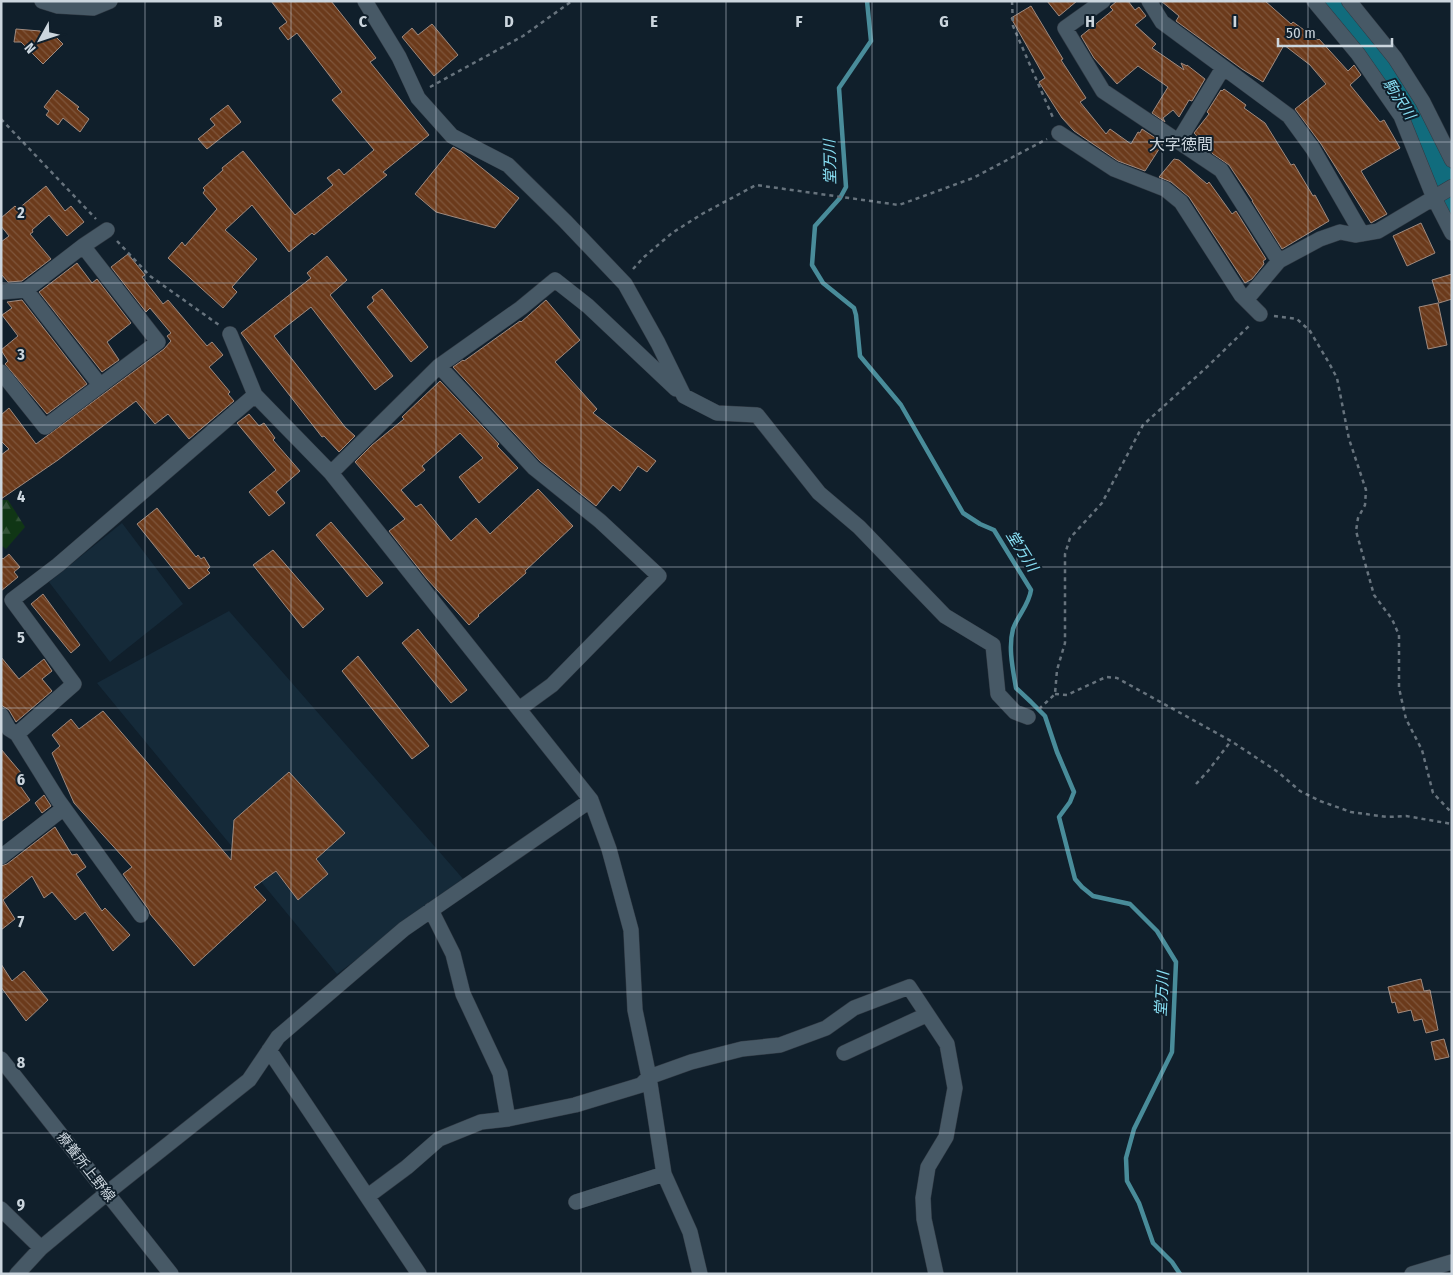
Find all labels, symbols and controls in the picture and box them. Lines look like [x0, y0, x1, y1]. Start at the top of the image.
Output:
text: B [214, 12, 223, 31]
text: C [359, 12, 368, 31]
text: D [504, 12, 514, 31]
text: E [650, 12, 658, 31]
text: F [795, 12, 803, 31]
text: G [939, 12, 949, 31]
text: H [1085, 12, 1095, 31]
text: I [1233, 12, 1237, 31]
north arrow [15, 15, 65, 65]
scale bar [1278, 15, 1392, 47]
text: 50 m [1286, 24, 1316, 42]
text: N [21, 39, 40, 57]
water label: 駒沢川 [1379, 75, 1420, 124]
district label: 大字徳間 [1149, 135, 1213, 154]
water label: 堂万川 [821, 137, 839, 185]
text: 2 [16, 203, 25, 222]
text: 3 [16, 345, 25, 364]
text: 4 [17, 487, 25, 506]
water label: 堂万川 [1002, 527, 1043, 577]
text: 5 [17, 628, 25, 647]
text: 6 [17, 770, 25, 789]
text: 7 [18, 912, 25, 931]
water label: 堂万川 [1152, 969, 1172, 1017]
text: 8 [17, 1053, 26, 1072]
street label: 療養所上野線 [53, 1129, 119, 1205]
text: 9 [17, 1195, 25, 1214]

